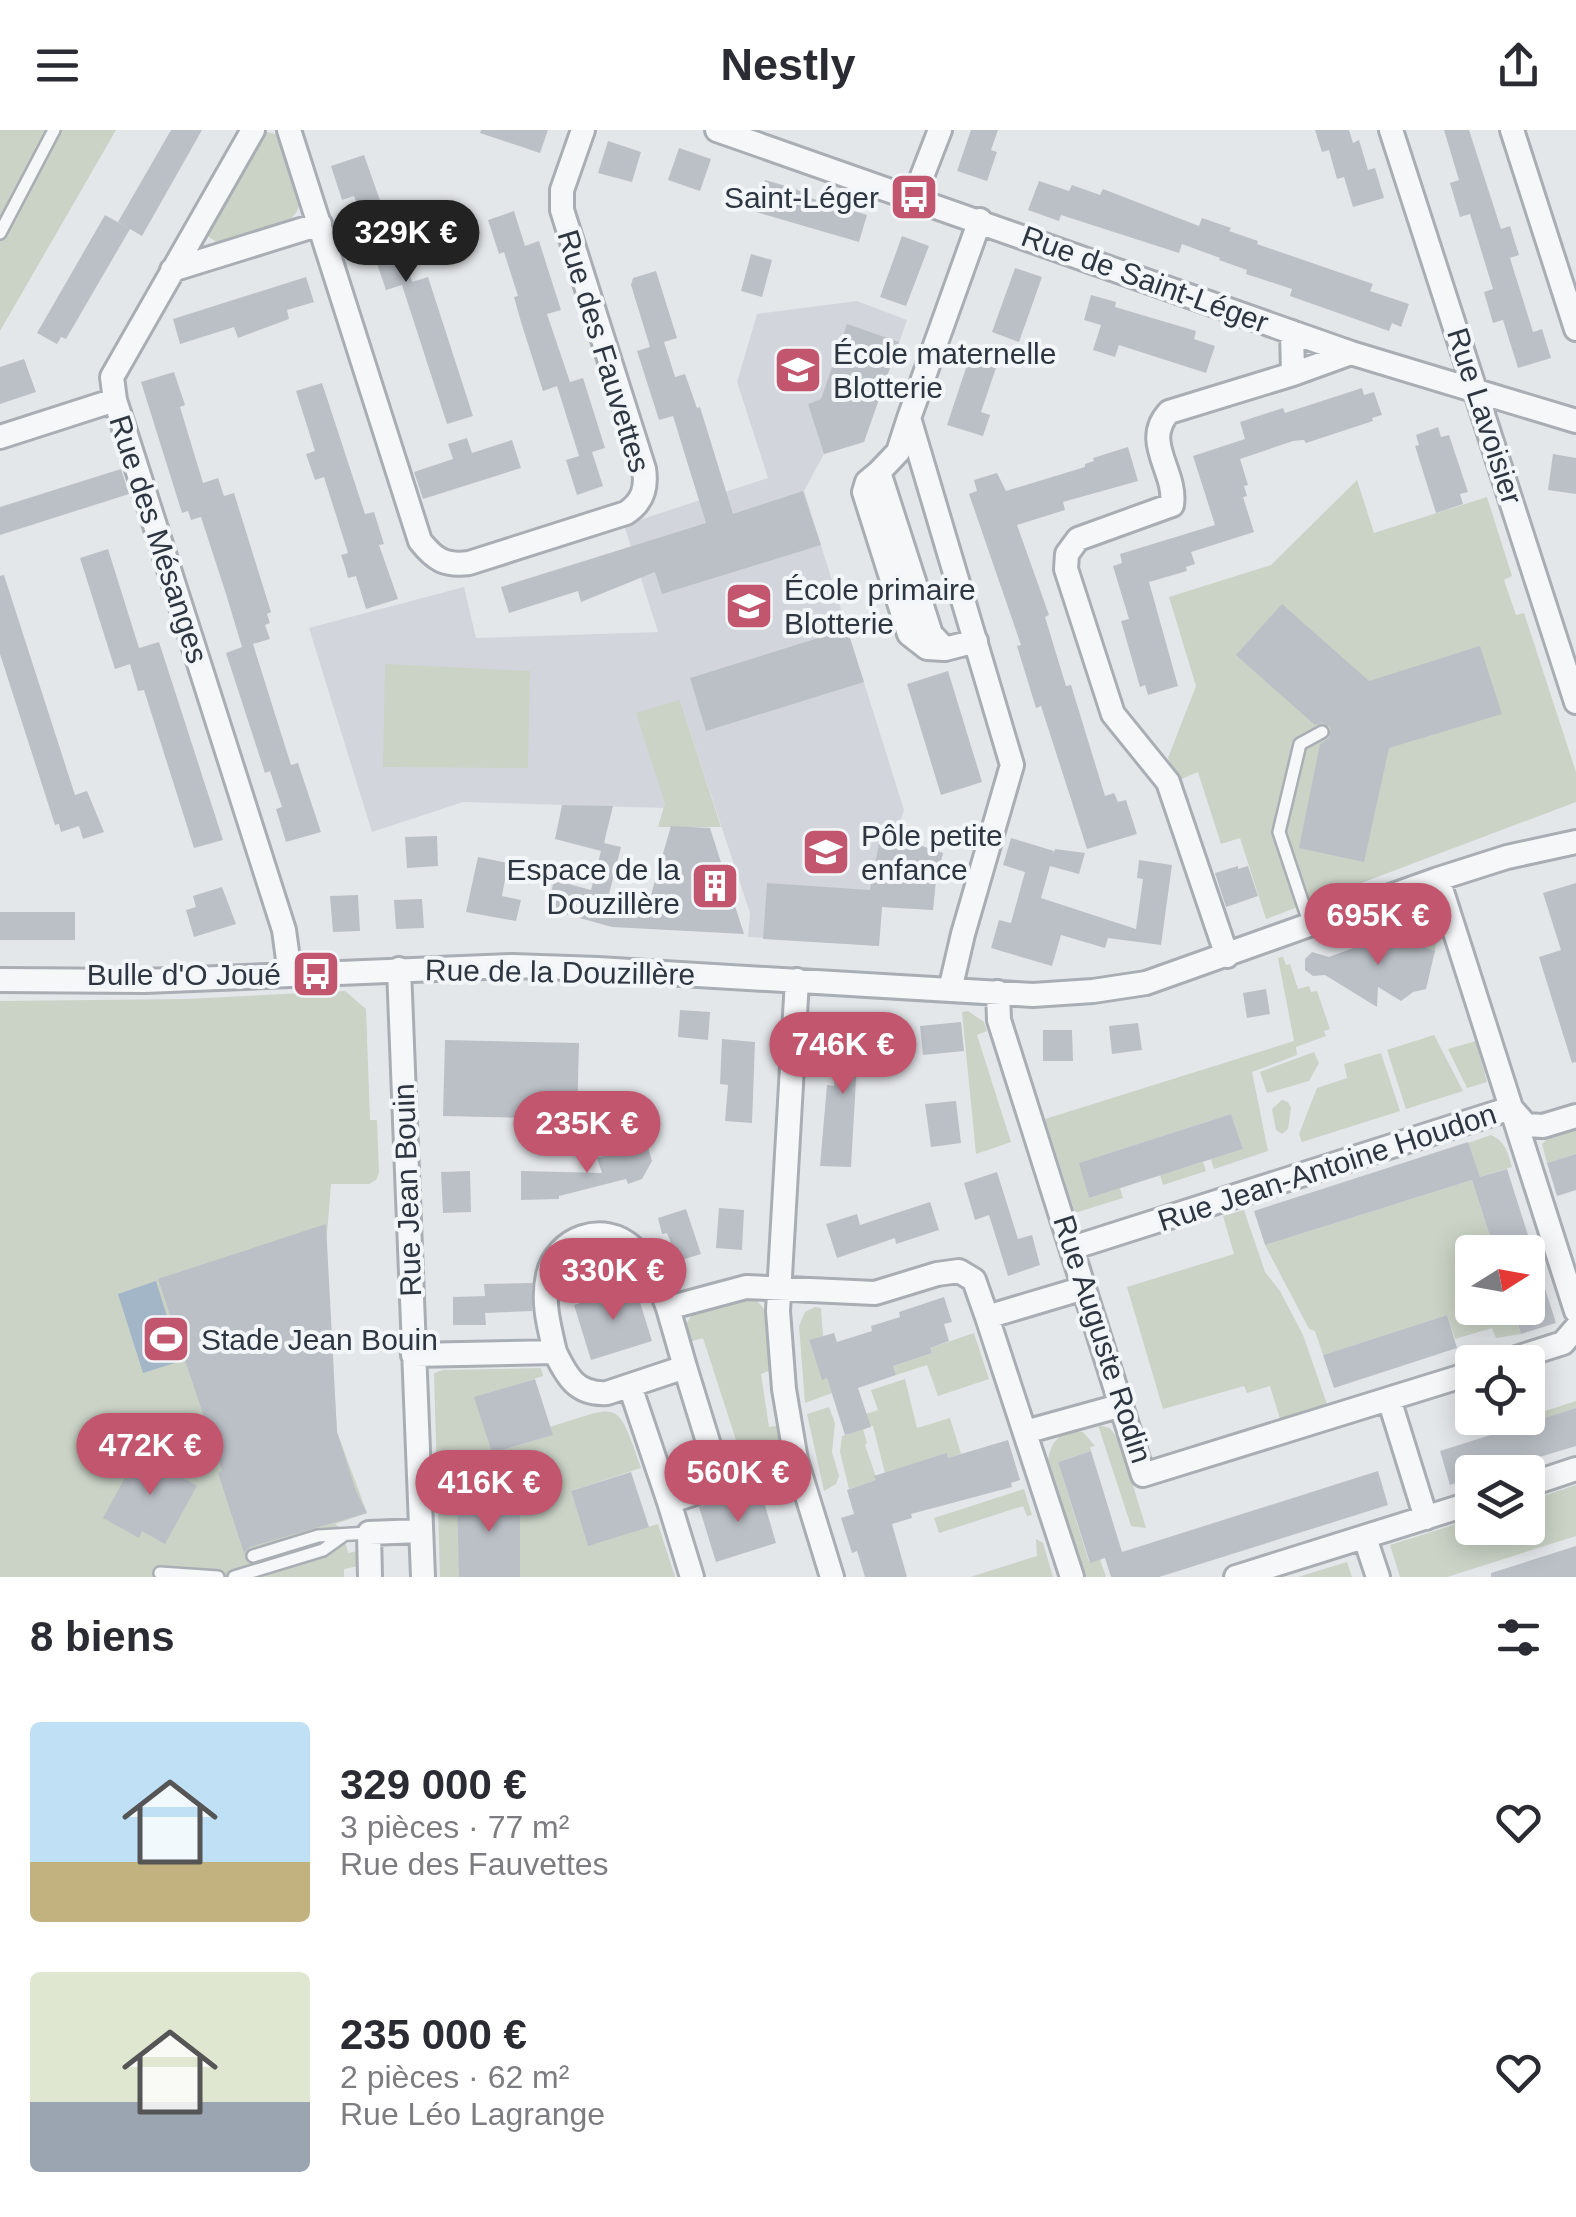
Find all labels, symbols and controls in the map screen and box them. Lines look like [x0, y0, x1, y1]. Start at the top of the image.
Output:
icon: menu [30, 38, 85, 93]
icon: share [1491, 38, 1546, 93]
text: Nestly [720, 39, 856, 90]
bus stop icon: Saint-Léger [888, 171, 940, 223]
place label: Saint-Léger [724, 181, 879, 214]
pin: 329K € [325, 200, 487, 285]
text: 329K € [354, 214, 458, 250]
street label: Rue de Saint-Léger [1017, 219, 1273, 339]
street label: Rue des Fauvettes [551, 226, 657, 476]
street label: Rue Lavoisier [1441, 324, 1529, 508]
place label: École maternelle Blotterie [833, 337, 1056, 404]
school or university icon: École maternelle Blotterie [772, 344, 824, 396]
street label: Rue des Mésanges [103, 411, 215, 667]
place label: École primaire Blotterie [784, 573, 976, 640]
school or university icon: École primaire Blotterie [723, 580, 775, 632]
place label: Pôle petite enfance [861, 819, 1003, 886]
school or university icon: Pôle petite enfance [800, 826, 852, 878]
place label: Espace de la Douzillère [507, 853, 680, 920]
building icon: Espace de la Douzillère [689, 860, 741, 912]
pin: 695K € [1297, 883, 1459, 968]
text: 695K € [1326, 897, 1430, 933]
bus stop icon: Bulle d'O Joué [290, 948, 342, 1000]
street label: Rue de la Douzillère [425, 953, 695, 991]
place label: Bulle d'O Joué [87, 958, 281, 991]
pin: 746K € [762, 1012, 924, 1097]
text: 746K € [791, 1026, 895, 1062]
street label: Rue Jean Bouin [387, 1083, 427, 1297]
pin: 235K € [506, 1091, 668, 1176]
street label: Rue Jean-Antoine Houdon [1154, 1097, 1500, 1237]
text: 235K € [535, 1105, 639, 1141]
street label: Rue Auguste Rodin [1047, 1211, 1159, 1467]
north arrow [1455, 1235, 1545, 1325]
map controls [1455, 1235, 1545, 1545]
pin: 330K € [532, 1238, 694, 1323]
text: 330K € [561, 1252, 665, 1288]
sports icon: Stade Jean Bouin [140, 1313, 192, 1365]
place label: Stade Jean Bouin [201, 1323, 438, 1356]
button: locate [1455, 1345, 1545, 1435]
pin: 472K € [69, 1413, 231, 1498]
text: 472K € [98, 1427, 202, 1463]
pin: 560K € [657, 1440, 819, 1525]
pin: 416K € [408, 1450, 570, 1535]
text: 560K € [686, 1454, 790, 1490]
button: layers [1455, 1455, 1545, 1545]
text: 416K € [437, 1464, 541, 1500]
icon: filters [1491, 1610, 1546, 1665]
text: 8 biens [30, 1613, 175, 1660]
text: 329 000 € [340, 1761, 527, 1808]
icon: home [110, 1762, 230, 1882]
icon: heart [1491, 1795, 1546, 1850]
text: 3 pièces · 77 m² [340, 1809, 569, 1845]
text: Rue des Fauvettes [340, 1846, 609, 1882]
text: 235 000 € [340, 2011, 527, 2058]
icon: home [110, 2012, 230, 2132]
icon: heart [1491, 2045, 1546, 2100]
text: 2 pièces · 62 m² [340, 2059, 569, 2095]
text: Rue Léo Lagrange [340, 2096, 605, 2132]

